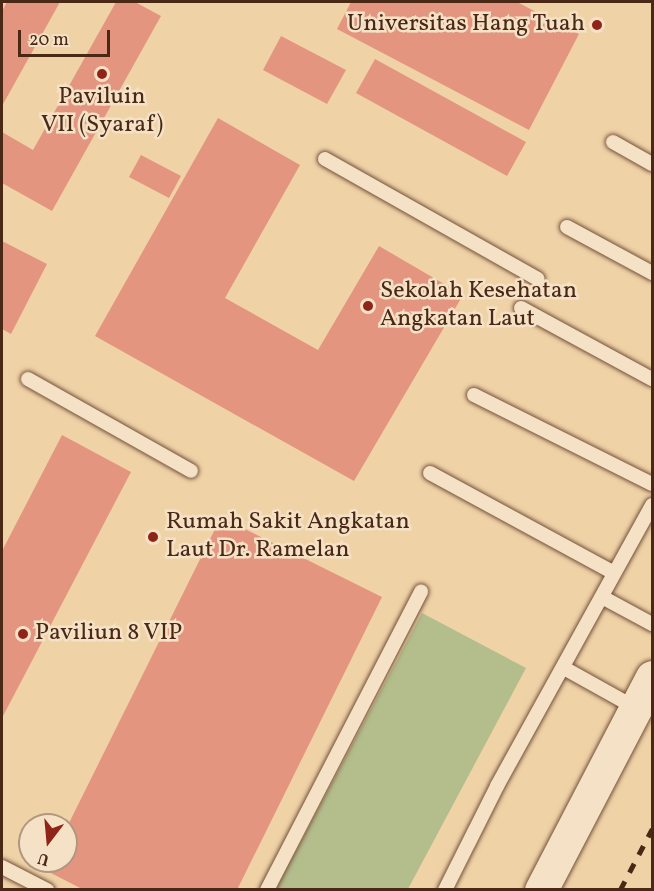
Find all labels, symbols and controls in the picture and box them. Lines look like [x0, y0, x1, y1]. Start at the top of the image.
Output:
place label: Universitas Hang Tuah [346, 11, 585, 39]
scale bar [21, 18, 112, 56]
marker: Universitas Hang Tuah [590, 18, 604, 32]
text: 20 m [29, 28, 69, 53]
marker: Paviluin VII (Syaraf) [95, 67, 109, 81]
place label: Paviluin VII (Syaraf) [41, 84, 163, 140]
place label: Sekolah Kesehatan Angkatan Laut [380, 278, 577, 334]
marker: Sekolah Kesehatan Angkatan Laut [361, 299, 375, 313]
place label: Rumah Sakit Angkatan Laut Dr. Ramelan [166, 509, 410, 565]
marker: Rumah Sakit Angkatan Laut Dr. Ramelan [144, 528, 162, 546]
place label: Paviliun 8 VIP [35, 620, 183, 648]
marker: Paviliun 8 VIP [16, 627, 30, 641]
north arrow [18, 813, 78, 873]
text: U [35, 846, 52, 870]

